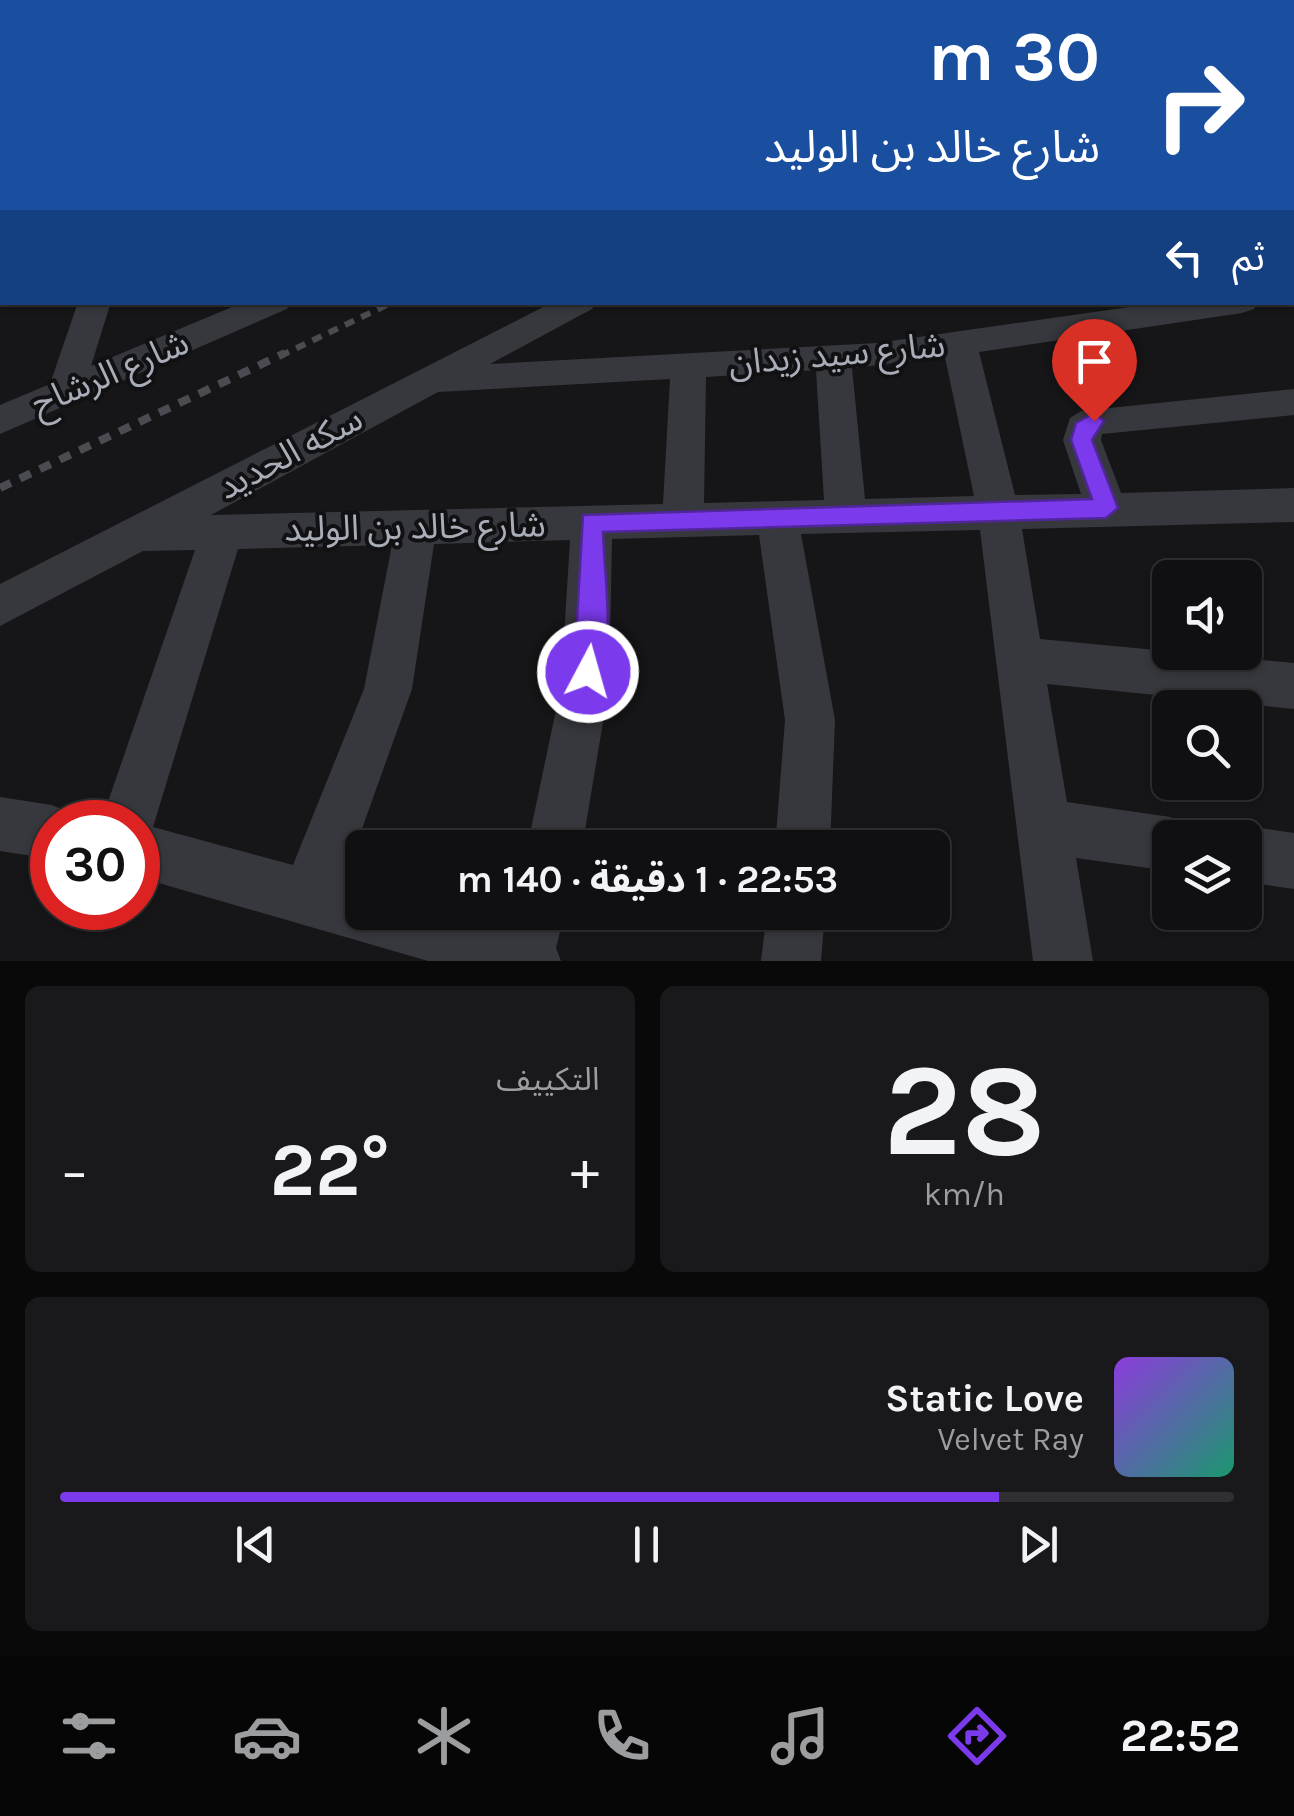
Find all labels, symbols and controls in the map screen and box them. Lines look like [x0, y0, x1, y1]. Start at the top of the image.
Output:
text: 30 m [928, 16, 1100, 98]
icon: right [1135, 40, 1265, 170]
text: شارع خالد بن الوليد [764, 121, 1100, 173]
icon: left [1157, 230, 1212, 285]
text: ثم [1232, 235, 1265, 280]
pin [1052, 319, 1137, 422]
street label: شارع الرشاح [25, 322, 197, 429]
street label: شارع سيد زيدان [727, 324, 947, 389]
icon: arrive [1067, 334, 1122, 389]
street label: سكه الحديد [211, 398, 369, 508]
street label: شارع خالد بن الوليد [284, 504, 546, 555]
map controls [1152, 560, 1262, 930]
button: sound [1152, 560, 1262, 670]
position arrow [536, 620, 640, 724]
button: search [1152, 690, 1262, 800]
speed limit sign: 30 [30, 800, 160, 930]
button: layers [1152, 820, 1262, 930]
text: 22:53 · 1 دقيقة · 140 m [457, 857, 838, 902]
text: 28 [883, 1035, 1046, 1187]
text: التكييف [496, 1061, 600, 1098]
text: 22° [270, 1126, 390, 1214]
text: − [60, 1139, 89, 1203]
text: + [571, 1139, 599, 1203]
text: km/h [924, 1176, 1005, 1213]
text: Static Love [885, 1376, 1084, 1421]
text: Velvet Ray [937, 1421, 1084, 1458]
icon: previous [228, 1517, 283, 1572]
icon: pause [619, 1517, 674, 1572]
icon: next [1011, 1517, 1066, 1572]
icon: filters [54, 1701, 124, 1771]
icon: car [232, 1701, 302, 1771]
icon: climate [409, 1701, 479, 1771]
icon: phone [587, 1701, 657, 1771]
icon: music [765, 1701, 835, 1771]
icon: directions [942, 1701, 1012, 1771]
text: 22:52 [1120, 1710, 1240, 1762]

